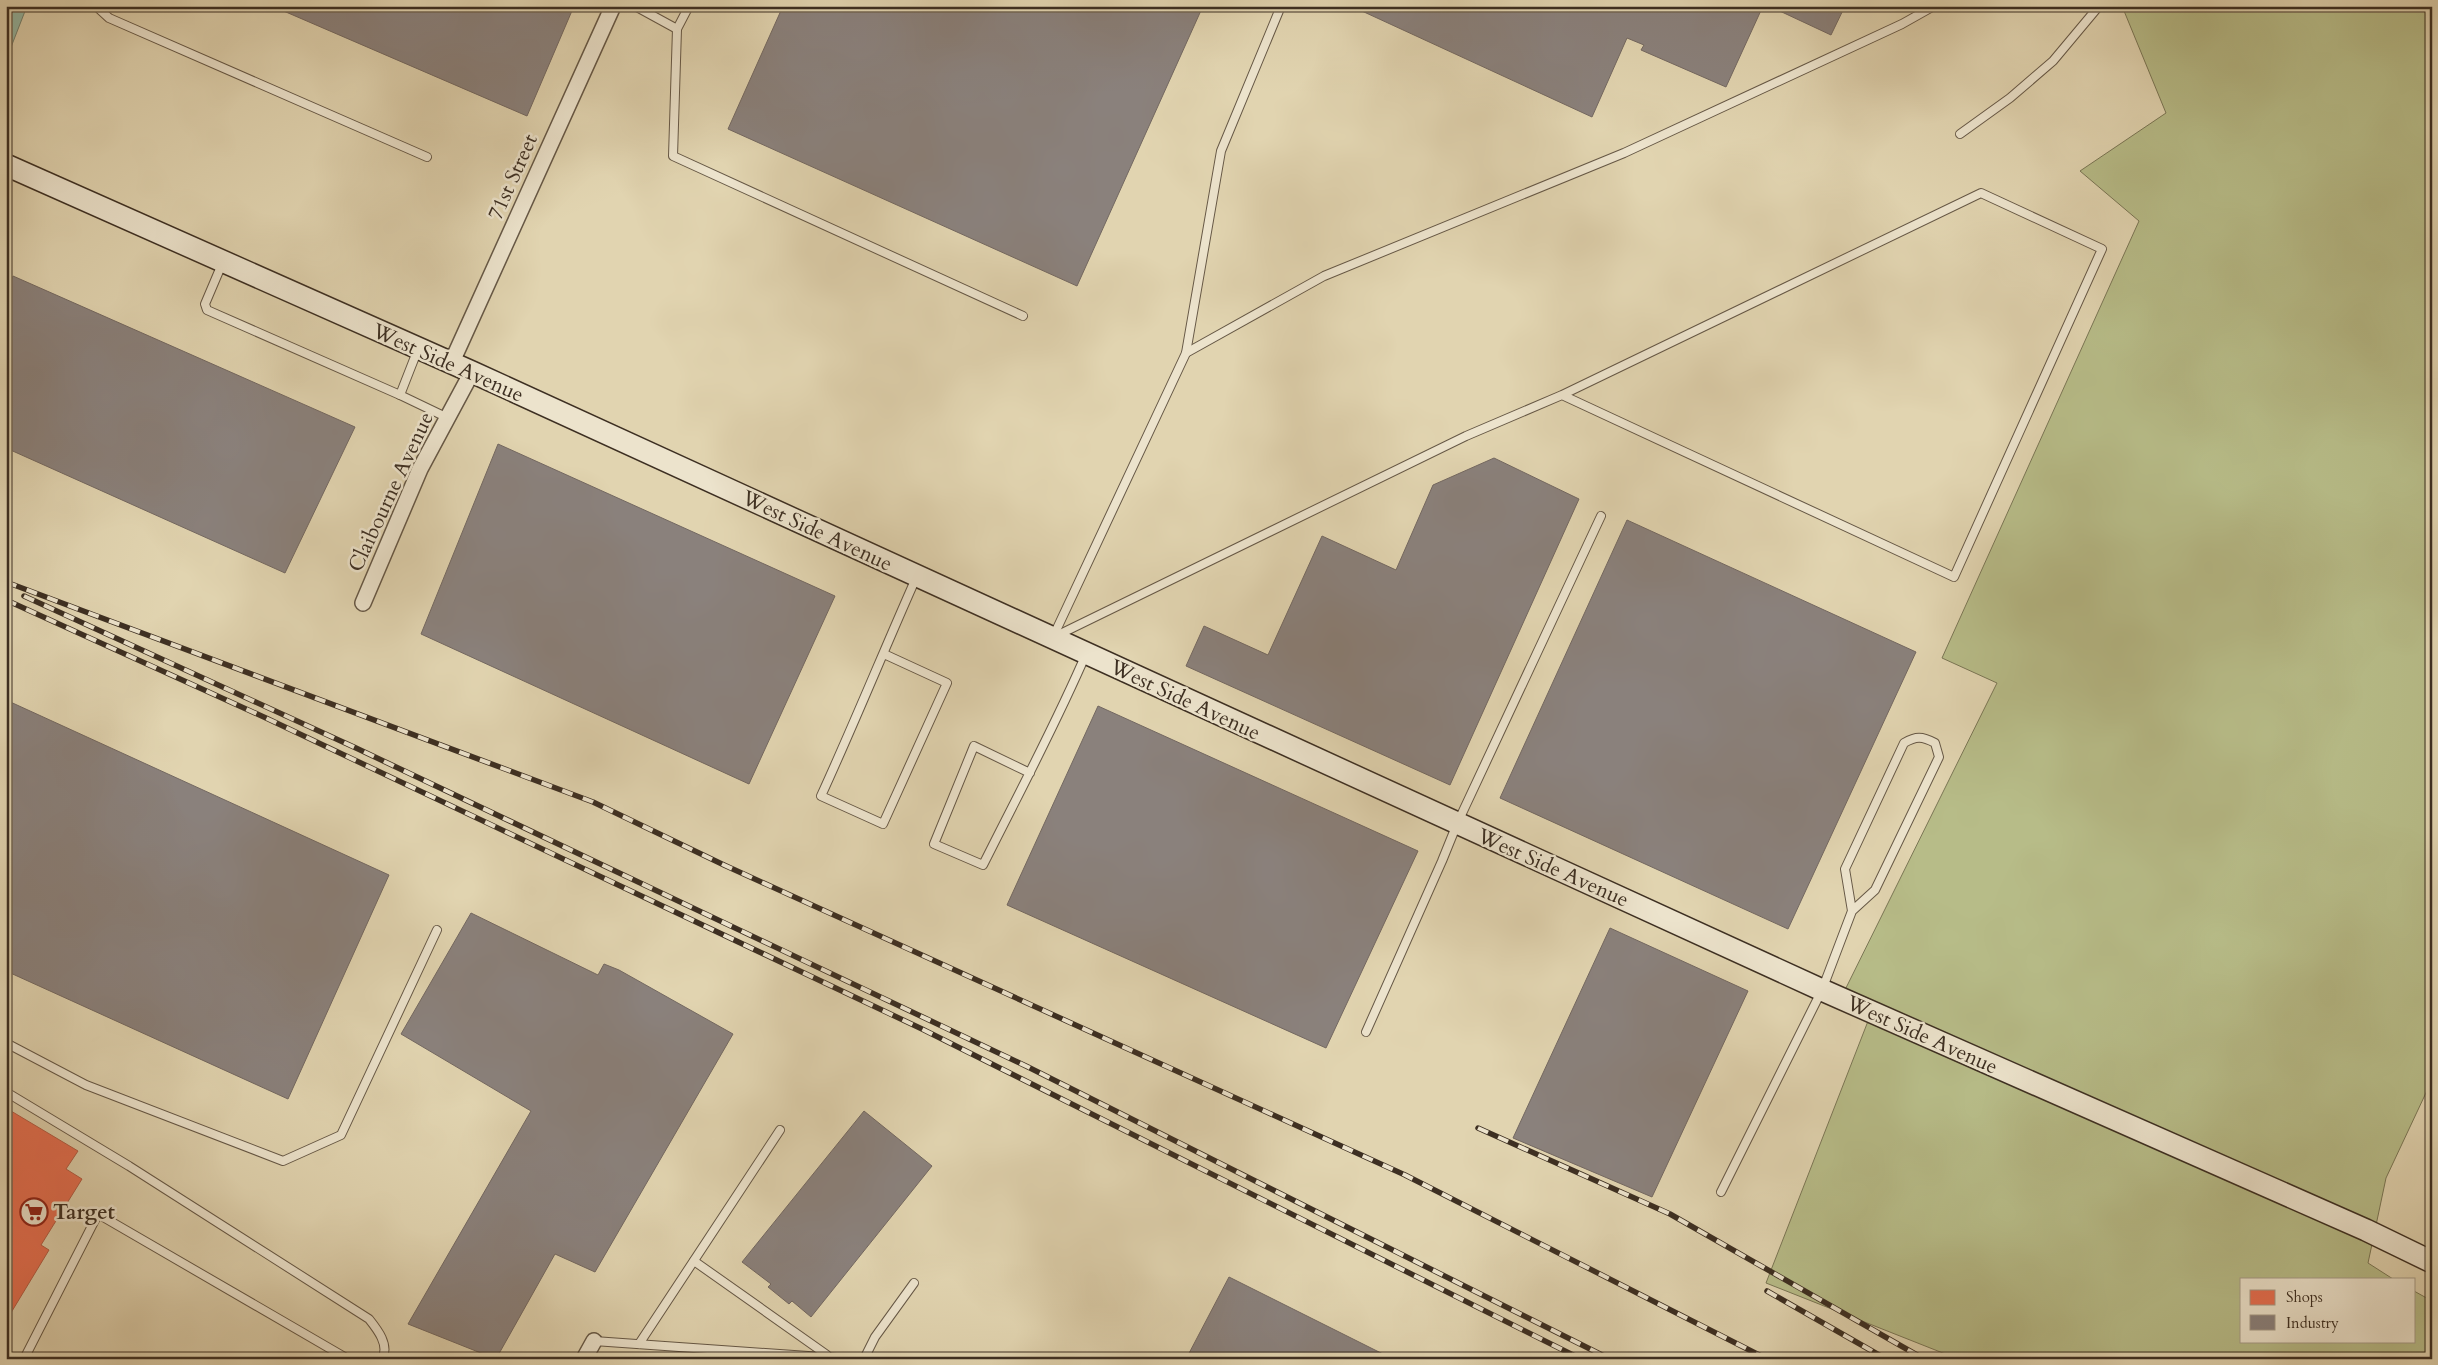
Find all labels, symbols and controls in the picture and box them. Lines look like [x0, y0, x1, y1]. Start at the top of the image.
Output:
street label: 71st Street [481, 129, 545, 225]
street label: West Side Avenue [367, 316, 528, 409]
street label: Claibourne Avenue [341, 407, 441, 577]
street label: West Side Avenue [736, 483, 897, 579]
street label: West Side Avenue [1104, 652, 1265, 748]
street label: West Side Avenue [1472, 821, 1633, 914]
street label: West Side Avenue [1841, 988, 2002, 1081]
supermarket icon: Target [19, 1197, 49, 1227]
place label: Target [53, 1198, 116, 1227]
legend [2240, 1278, 2416, 1342]
text: Shops [2286, 1287, 2323, 1307]
text: Industry [2286, 1313, 2339, 1333]

